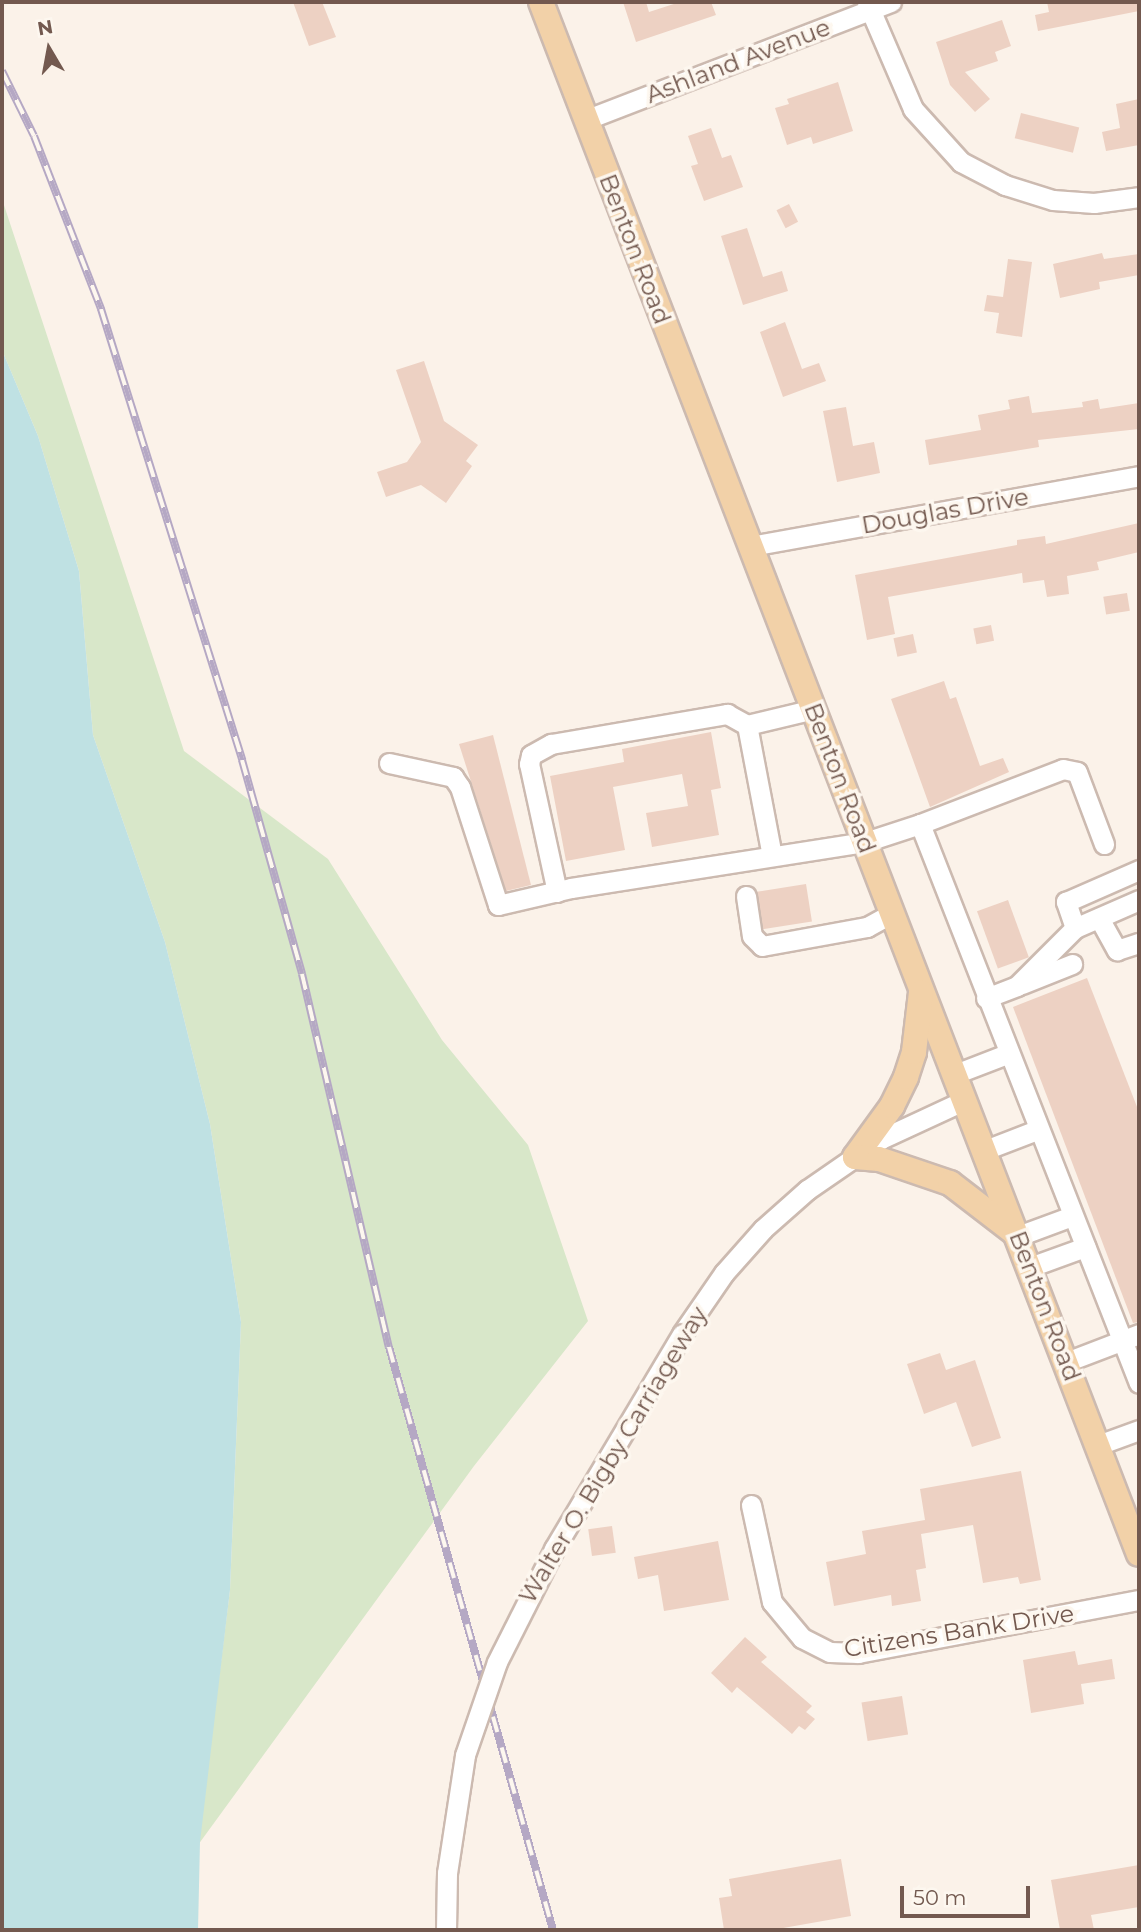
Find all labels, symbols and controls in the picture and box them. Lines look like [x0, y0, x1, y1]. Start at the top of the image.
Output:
street label: Ashland Avenue [642, 13, 834, 109]
north arrow [14, 14, 84, 84]
text: N [36, 15, 55, 40]
street label: Benton Road [593, 170, 677, 328]
street label: Douglas Drive [859, 482, 1031, 540]
street label: Benton Road [798, 699, 882, 857]
street label: Benton Road [1003, 1227, 1087, 1385]
street label: Walter O. Bigby Carriageway [513, 1301, 713, 1609]
street label: Citizens Bank Drive [842, 1599, 1076, 1663]
scale bar [903, 1872, 1032, 1916]
text: 50 m [913, 1885, 967, 1910]

